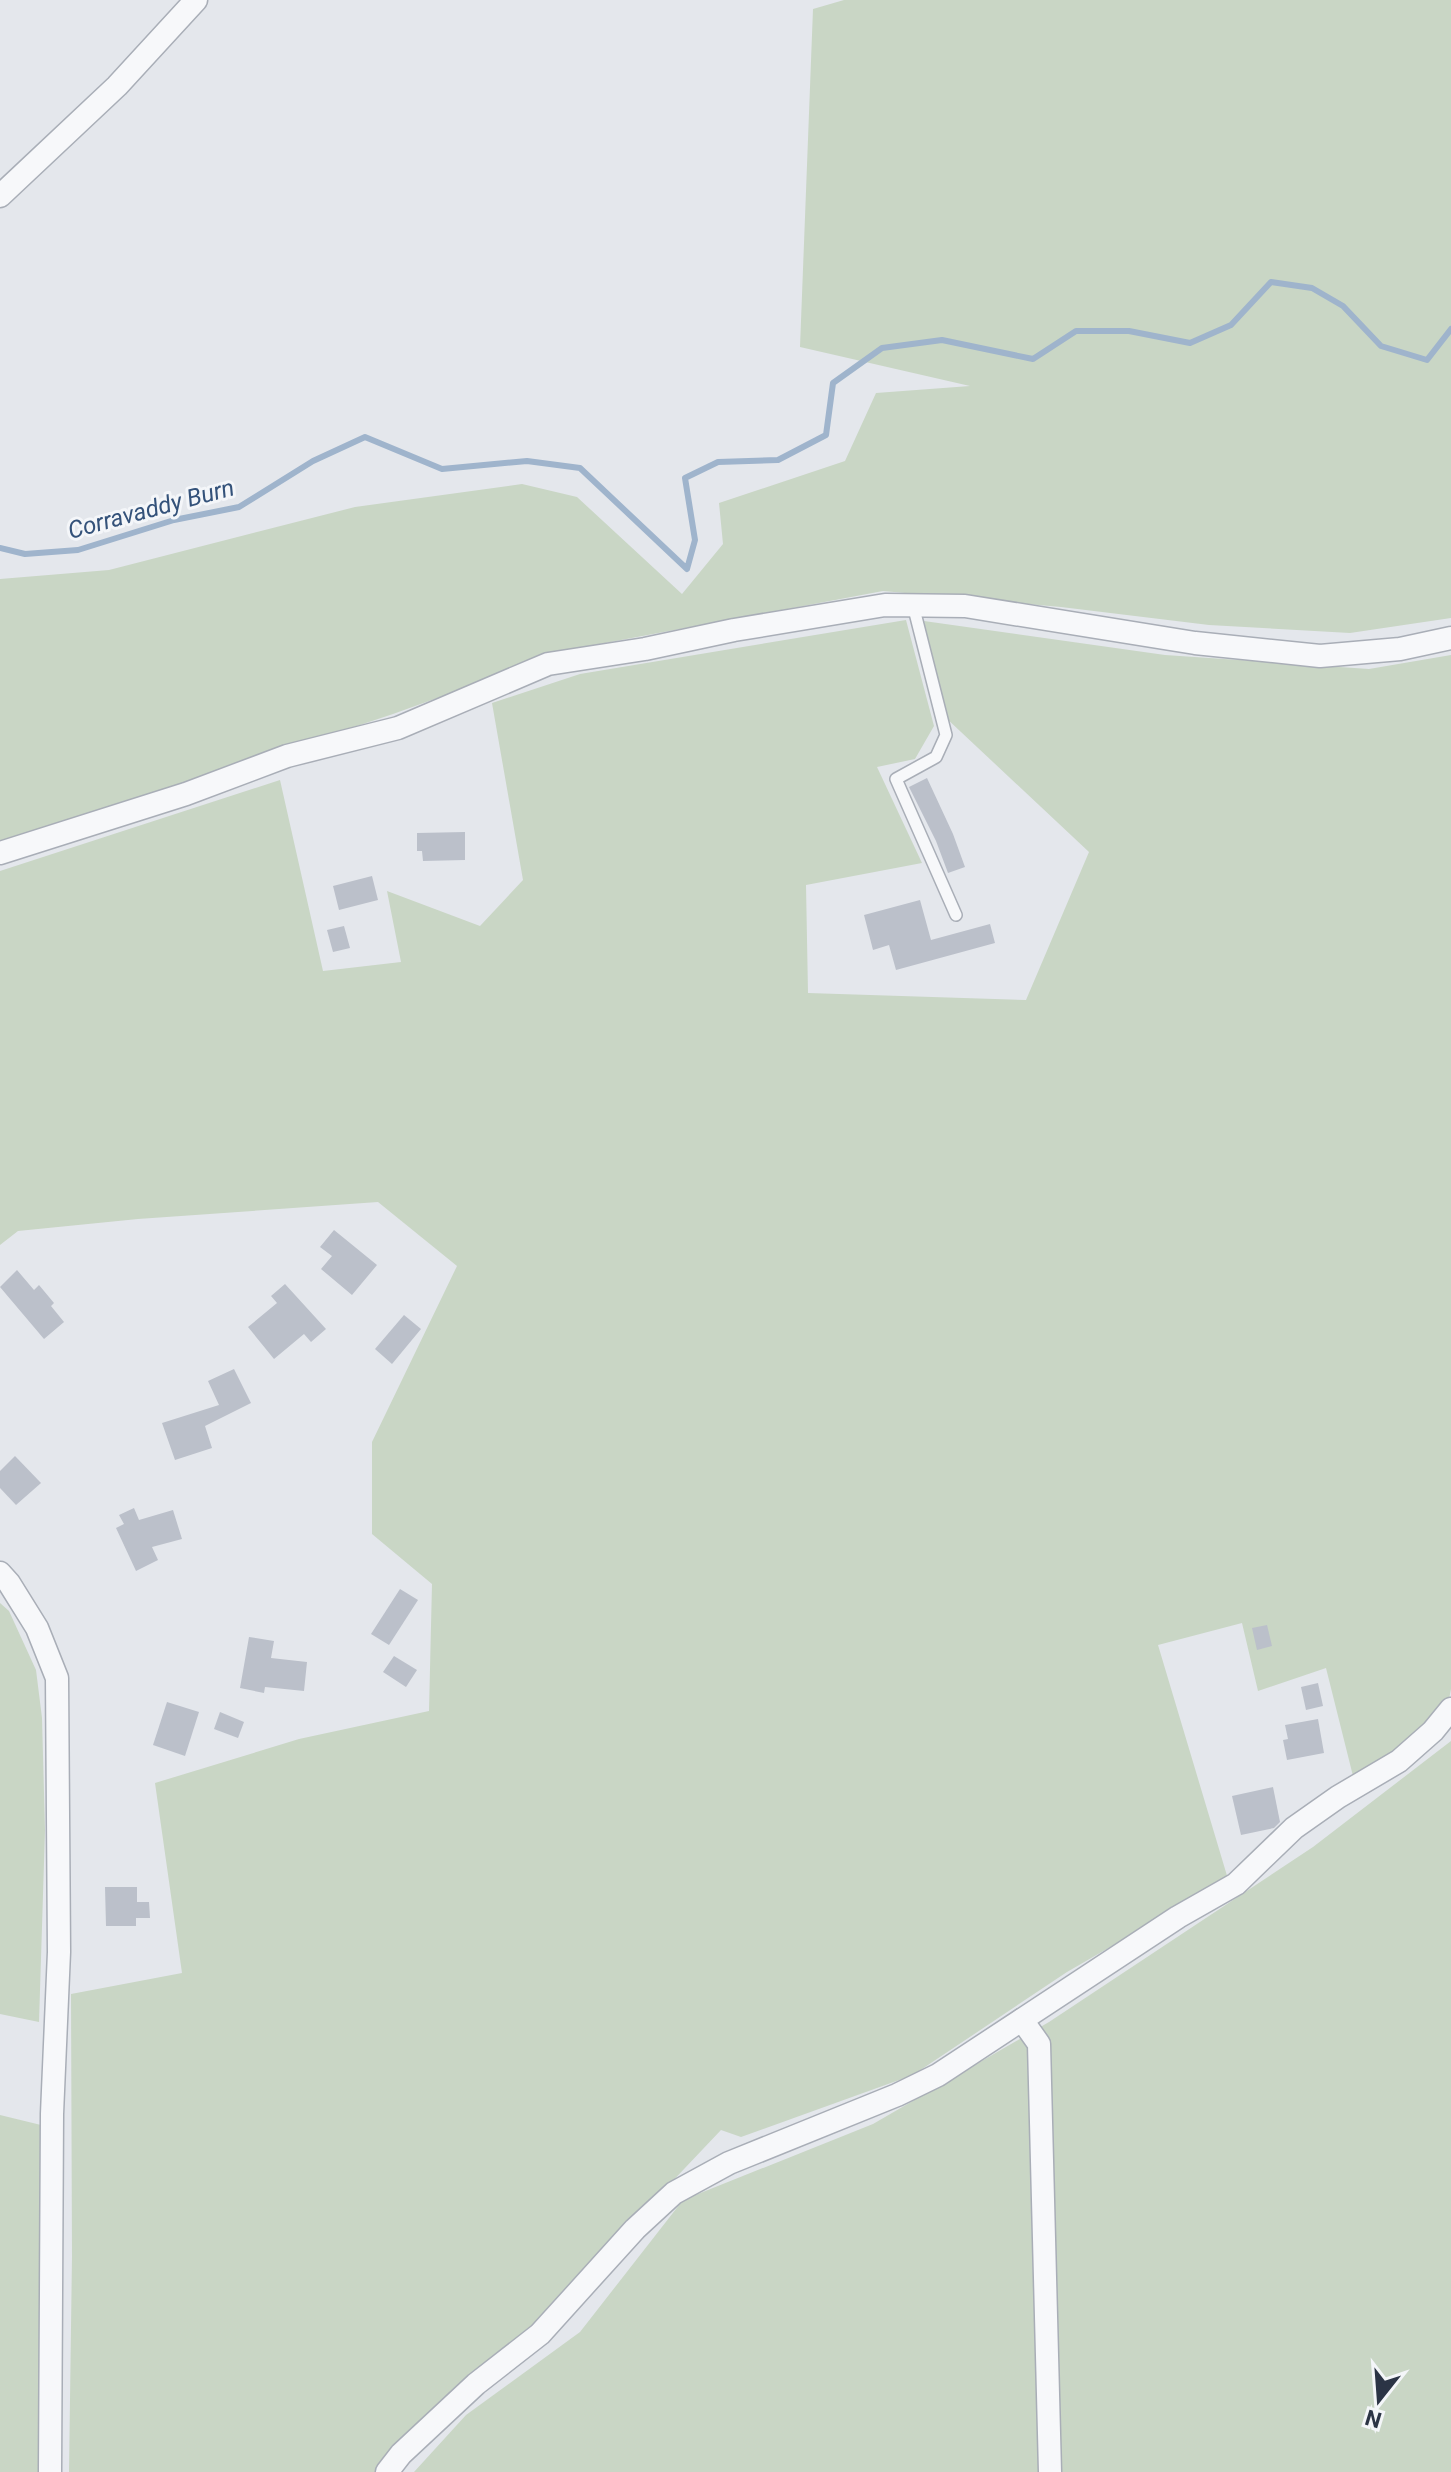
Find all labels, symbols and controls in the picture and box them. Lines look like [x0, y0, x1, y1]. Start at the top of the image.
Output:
water label: Corravaddy Burn [65, 473, 237, 545]
north arrow [1339, 2360, 1419, 2440]
text: N [1362, 2404, 1384, 2433]

